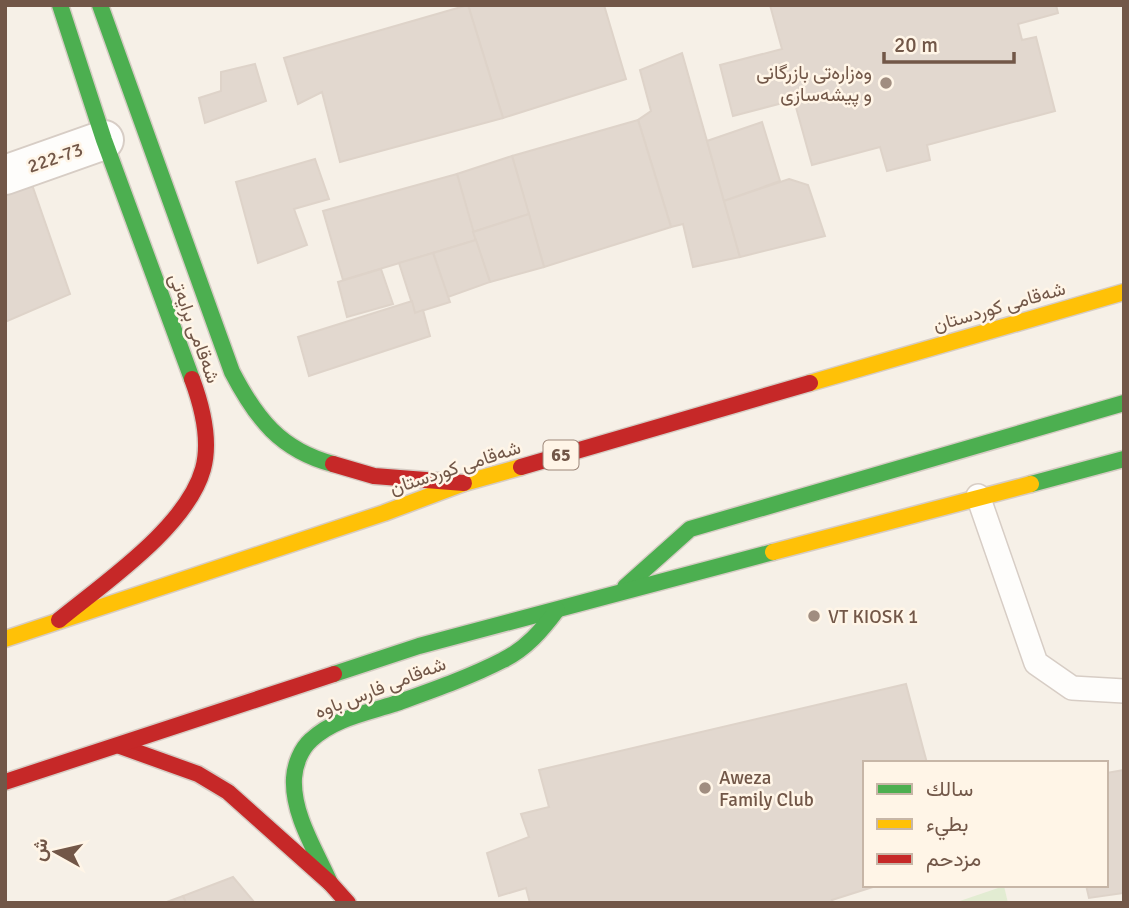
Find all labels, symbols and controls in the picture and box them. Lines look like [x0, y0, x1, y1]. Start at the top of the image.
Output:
scale bar [884, 21, 1014, 65]
text: 20 m [894, 32, 938, 58]
place label: وەزارەتی بازرگانی و پیشەسازی [756, 61, 872, 108]
marker: وەزارەتی بازرگانی و پیشەسازی [878, 75, 894, 91]
street label: 222-73 [24, 137, 86, 179]
street label: شەقامی برایەتی [163, 270, 225, 387]
street label: شەقامی کوردستان [930, 277, 1068, 337]
street label: شەقامی کوردستان [387, 435, 524, 500]
road number: 65 [544, 440, 578, 470]
place label: VT KIOSK 1 [828, 605, 918, 629]
marker: VT KIOSK 1 [806, 608, 822, 624]
street label: شەقامی فارس باوە [311, 652, 449, 724]
legend [863, 761, 1108, 887]
place label: Aweza Family Club [719, 766, 814, 812]
text: سالك [926, 776, 973, 802]
marker: Aweza Family Club [697, 780, 713, 796]
text: بطيء [926, 811, 969, 841]
north arrow [21, 817, 91, 887]
text: ش [27, 837, 54, 863]
text: مزدحم [926, 846, 981, 873]

